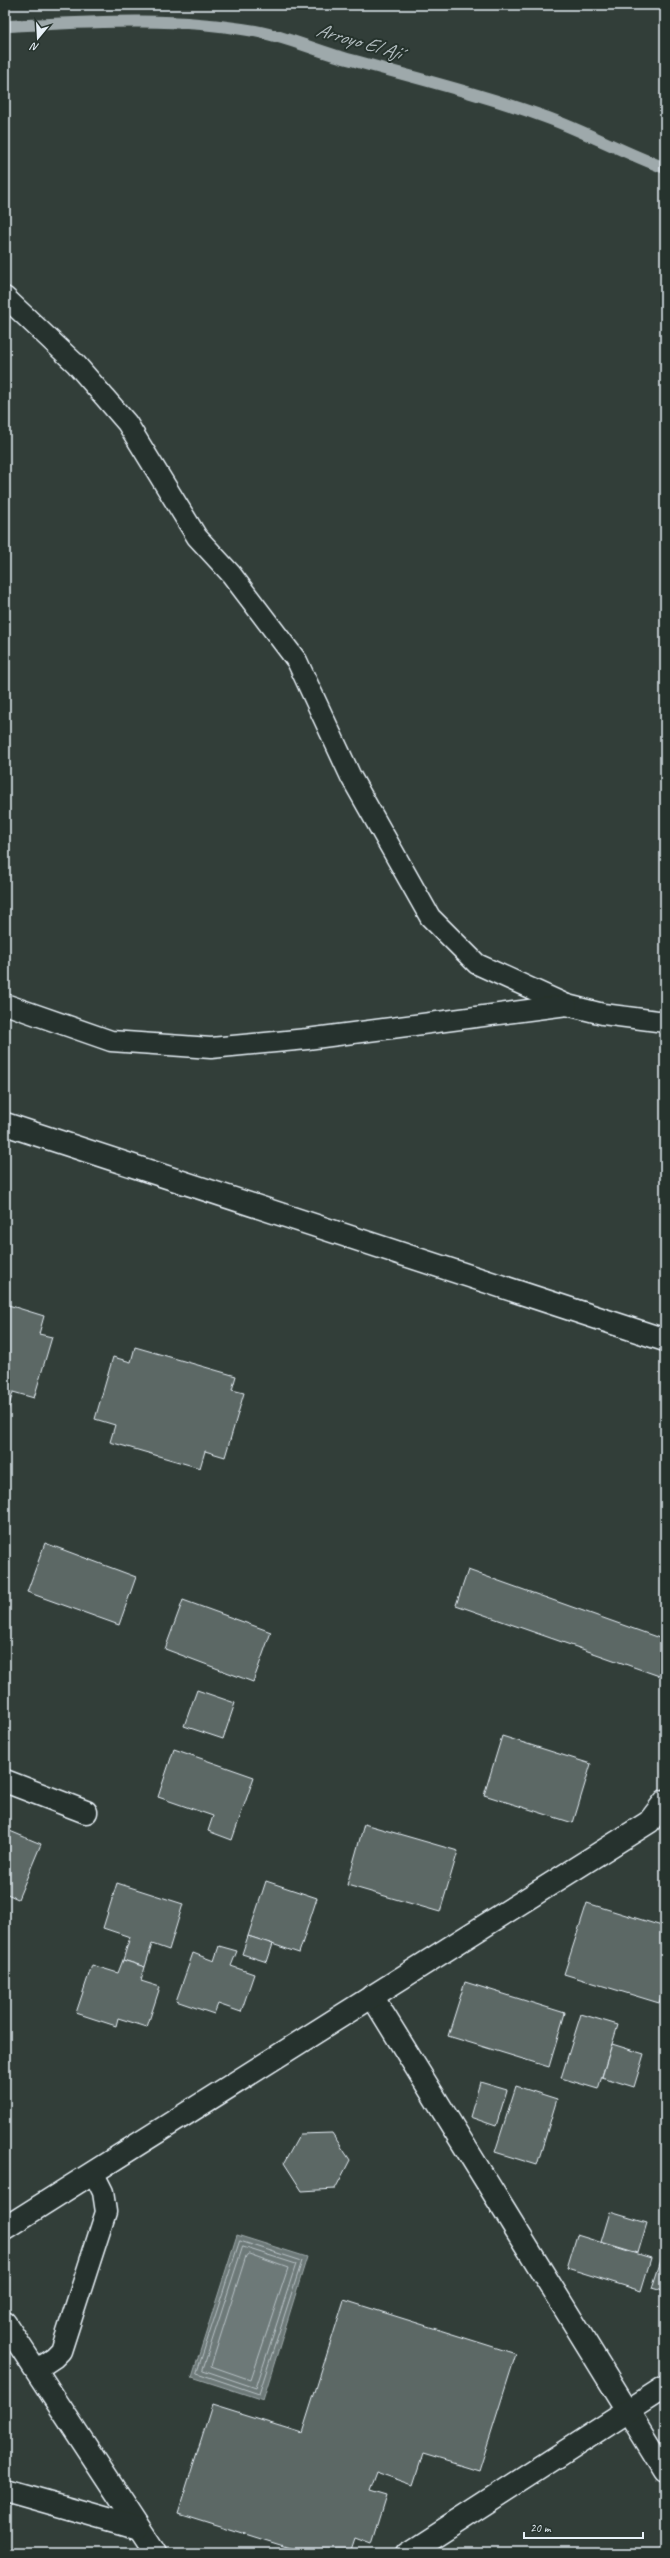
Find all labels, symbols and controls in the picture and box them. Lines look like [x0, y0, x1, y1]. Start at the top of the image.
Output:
water label: Arroyo El Ají [314, 17, 411, 67]
north arrow [18, 18, 58, 58]
text: N [27, 39, 40, 55]
scale bar [524, 2514, 643, 2540]
text: 20 m [530, 2520, 552, 2536]

